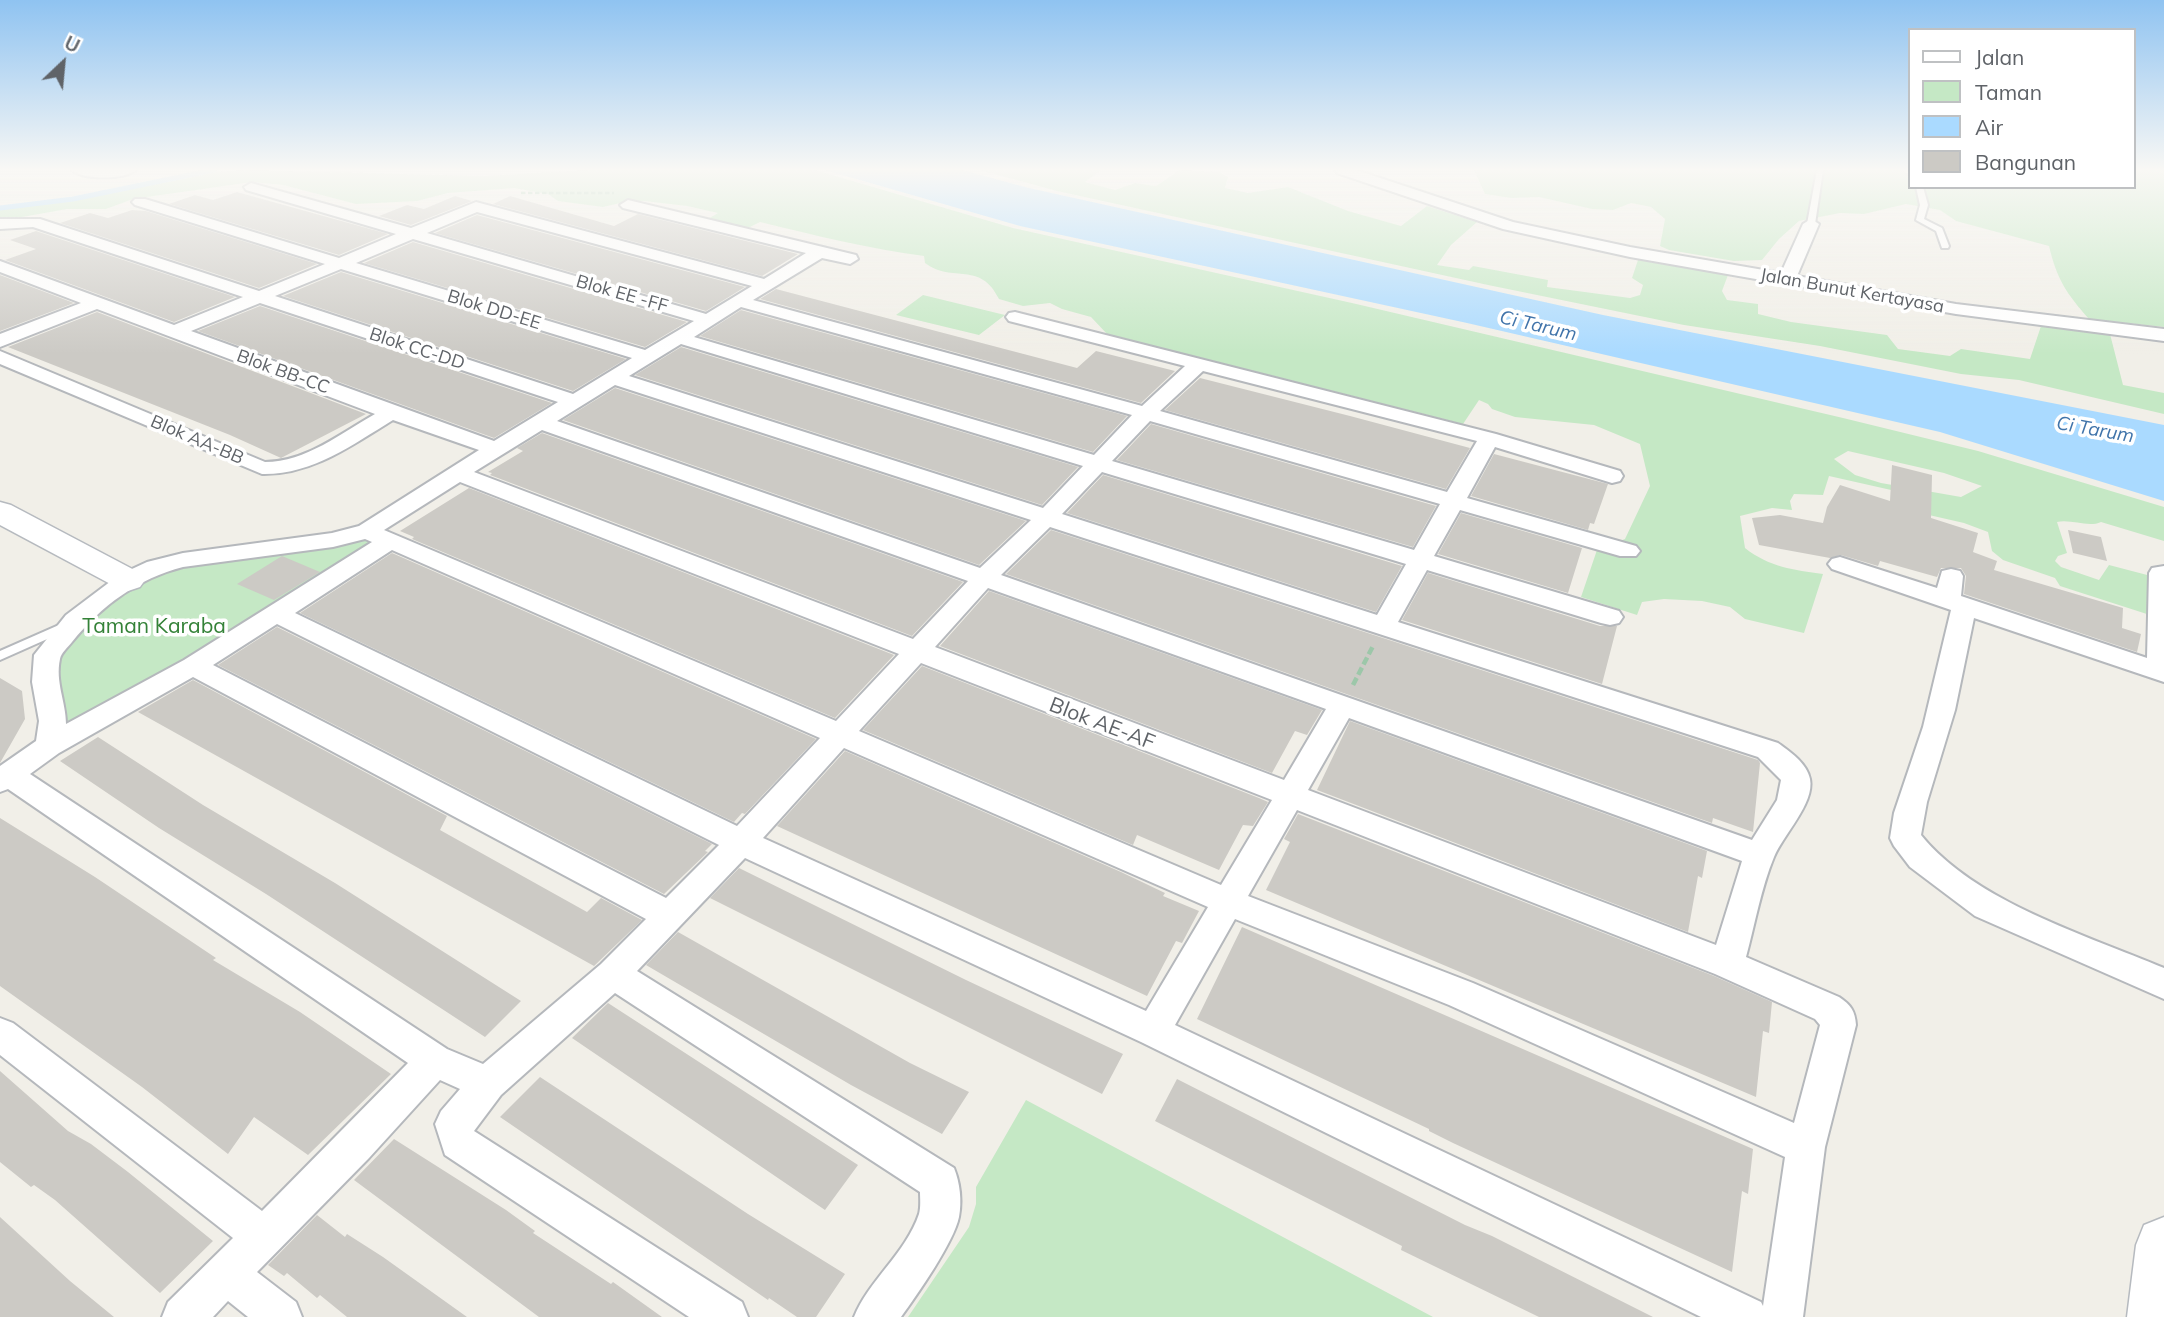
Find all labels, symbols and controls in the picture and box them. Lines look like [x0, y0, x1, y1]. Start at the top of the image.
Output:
north arrow [28, 28, 98, 98]
legend [1909, 28, 2136, 189]
text: U [61, 30, 84, 58]
text: Jalan [1975, 44, 2024, 70]
text: Taman [1975, 79, 2042, 105]
text: Air [1975, 114, 2003, 140]
text: Bangunan [1975, 149, 2076, 175]
street label: Jalan Bunut Kertayasa [1758, 264, 1946, 318]
street label: Blok EE -FF [574, 271, 670, 317]
street label: Blok DD-EE [445, 286, 543, 334]
water label: Ci Tarum [1497, 306, 1579, 346]
street label: Blok CC-DD [367, 323, 467, 375]
street label: Blok BB-CC [234, 345, 332, 399]
street label: Blok AA-BB [147, 411, 247, 469]
water label: Ci Tarum [2054, 412, 2136, 448]
park label: Taman Karaba [82, 614, 226, 640]
street label: Blok AE-AF [1046, 692, 1158, 756]

